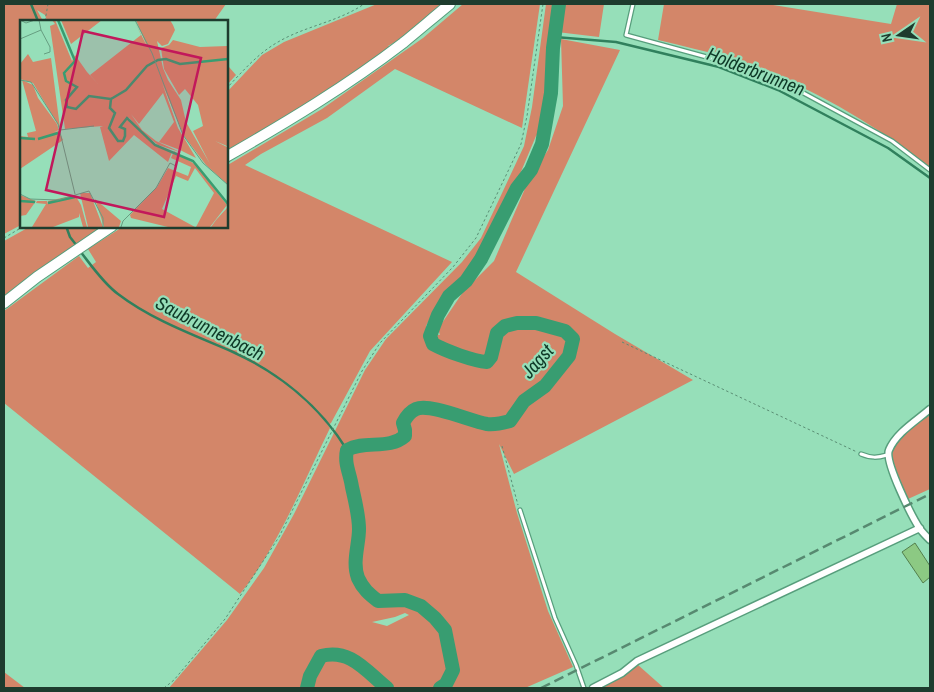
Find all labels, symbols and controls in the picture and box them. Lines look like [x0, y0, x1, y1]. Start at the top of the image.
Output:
north arrow [874, 10, 924, 60]
inset map [20, 20, 228, 228]
text: N [877, 32, 896, 44]
water label: Holderbrunnen [703, 40, 809, 102]
water label: Saubrunnenbach [151, 289, 269, 367]
water label: Jagst [514, 338, 560, 384]

